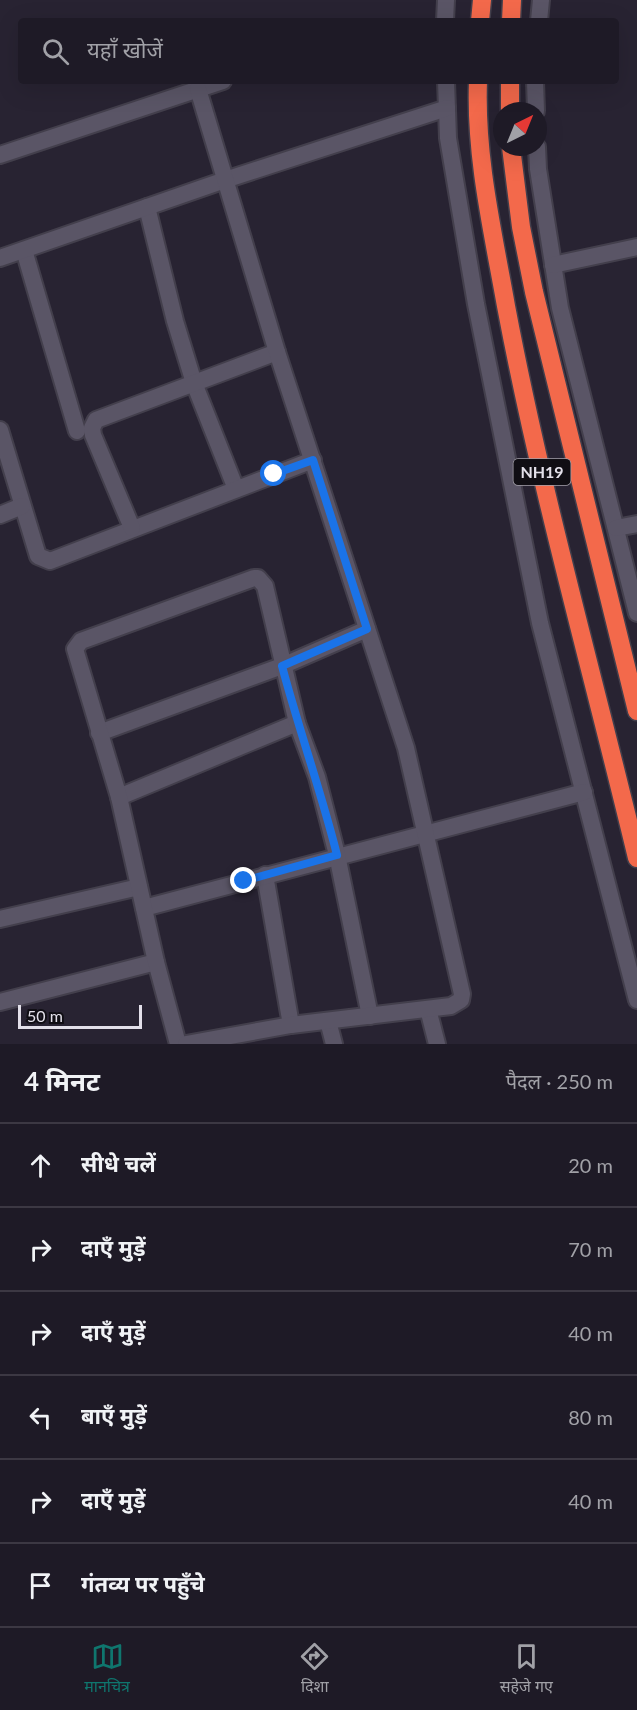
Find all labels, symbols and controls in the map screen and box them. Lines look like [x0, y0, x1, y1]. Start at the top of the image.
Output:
search box [18, 18, 619, 84]
icon: search [39, 35, 72, 68]
text: यहाँ खोजें [87, 36, 163, 63]
north arrow [493, 102, 547, 156]
road number: NH19 [514, 459, 570, 485]
route start [260, 460, 286, 486]
route end [230, 867, 256, 893]
scale bar [18, 1002, 142, 1030]
text: 50 m [27, 1006, 63, 1025]
text: 4 मिनट [24, 1065, 100, 1097]
text: पैदल · 250 m [506, 1069, 613, 1093]
icon: ahead [24, 1149, 57, 1182]
text: सीधे चलें [81, 1150, 156, 1177]
text: 20 m [568, 1153, 613, 1177]
icon: right [24, 1233, 57, 1266]
text: दाएँ मुड़ें [81, 1234, 145, 1261]
text: 70 m [568, 1237, 613, 1261]
icon: right [24, 1317, 57, 1350]
text: दाएँ मुड़ें [81, 1318, 145, 1345]
text: 40 m [568, 1321, 613, 1345]
icon: left [24, 1401, 57, 1434]
text: बाएँ मुड़ें [81, 1402, 147, 1429]
text: 80 m [568, 1405, 613, 1429]
icon: right [24, 1485, 57, 1518]
text: दाएँ मुड़ें [81, 1486, 145, 1513]
text: 40 m [568, 1489, 613, 1513]
icon: arrive [24, 1569, 57, 1602]
text: गंतव्य पर पहुँचे [81, 1570, 205, 1597]
tab: मानचित्र [84, 1640, 130, 1699]
tab: दिशा [298, 1640, 331, 1699]
tab: सहेजे गए [500, 1640, 553, 1699]

